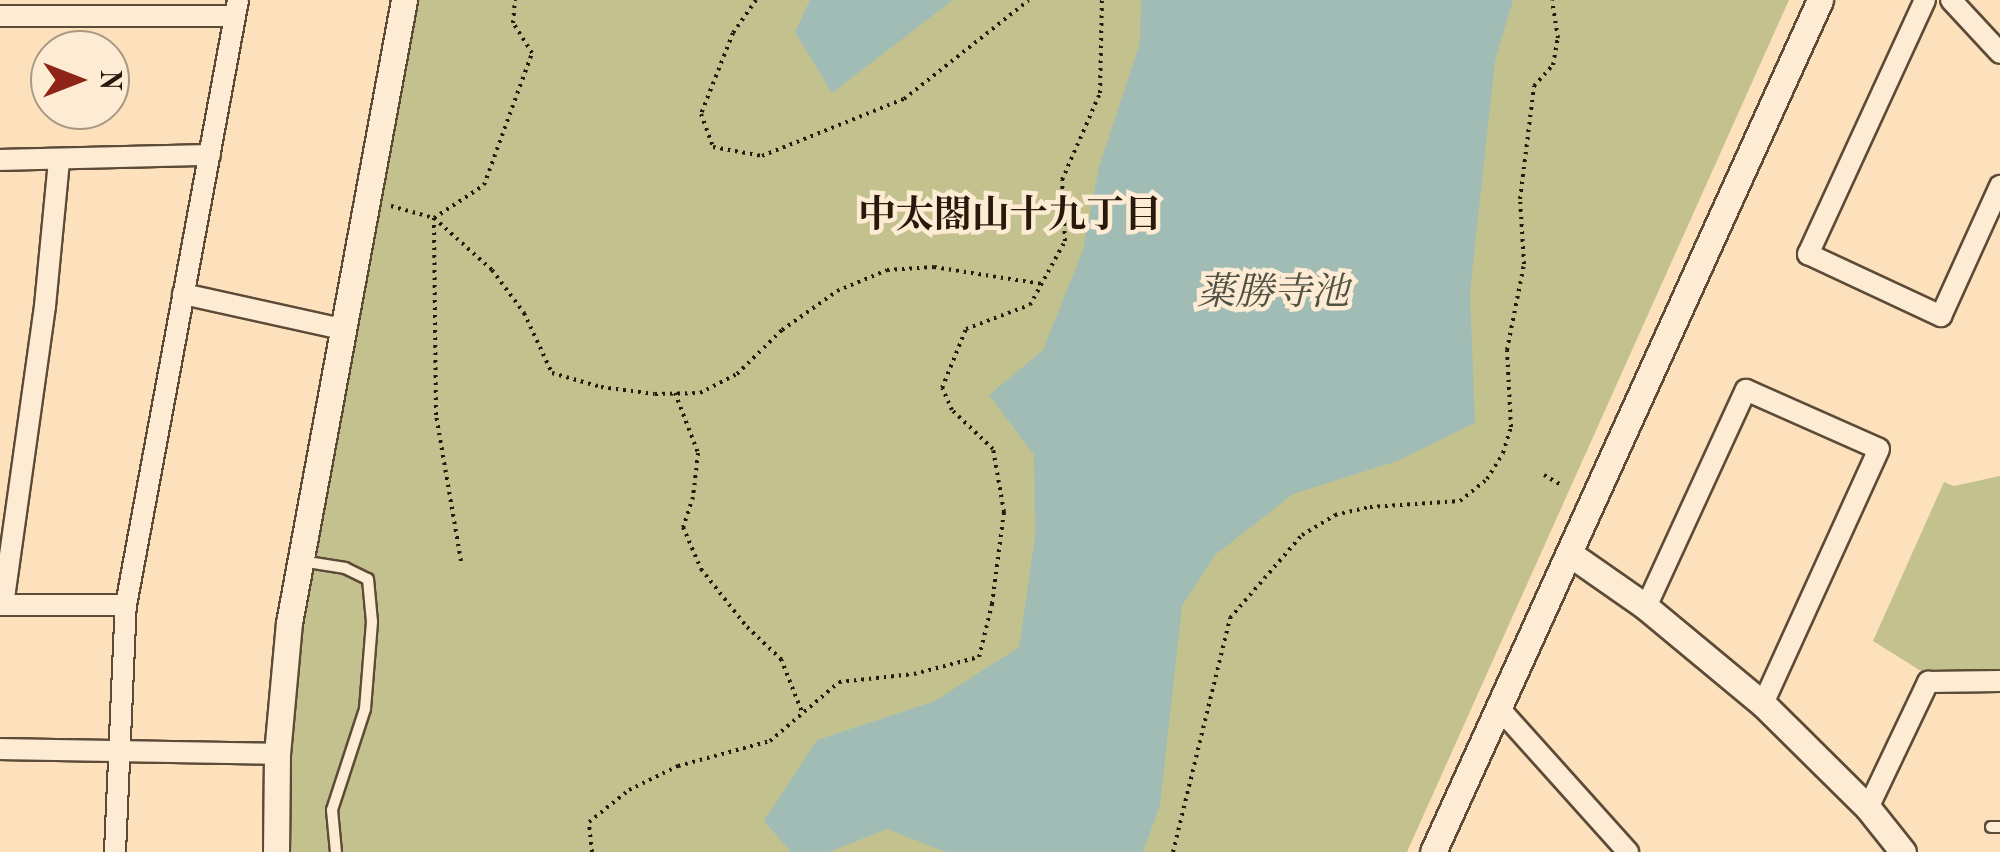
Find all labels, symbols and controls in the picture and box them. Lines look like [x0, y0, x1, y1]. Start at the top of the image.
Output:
north arrow [30, 30, 130, 130]
text: N [94, 69, 122, 91]
district label: 中太閤山十九丁目 [858, 195, 1162, 241]
water label: 薬勝寺池 [1197, 272, 1349, 318]

